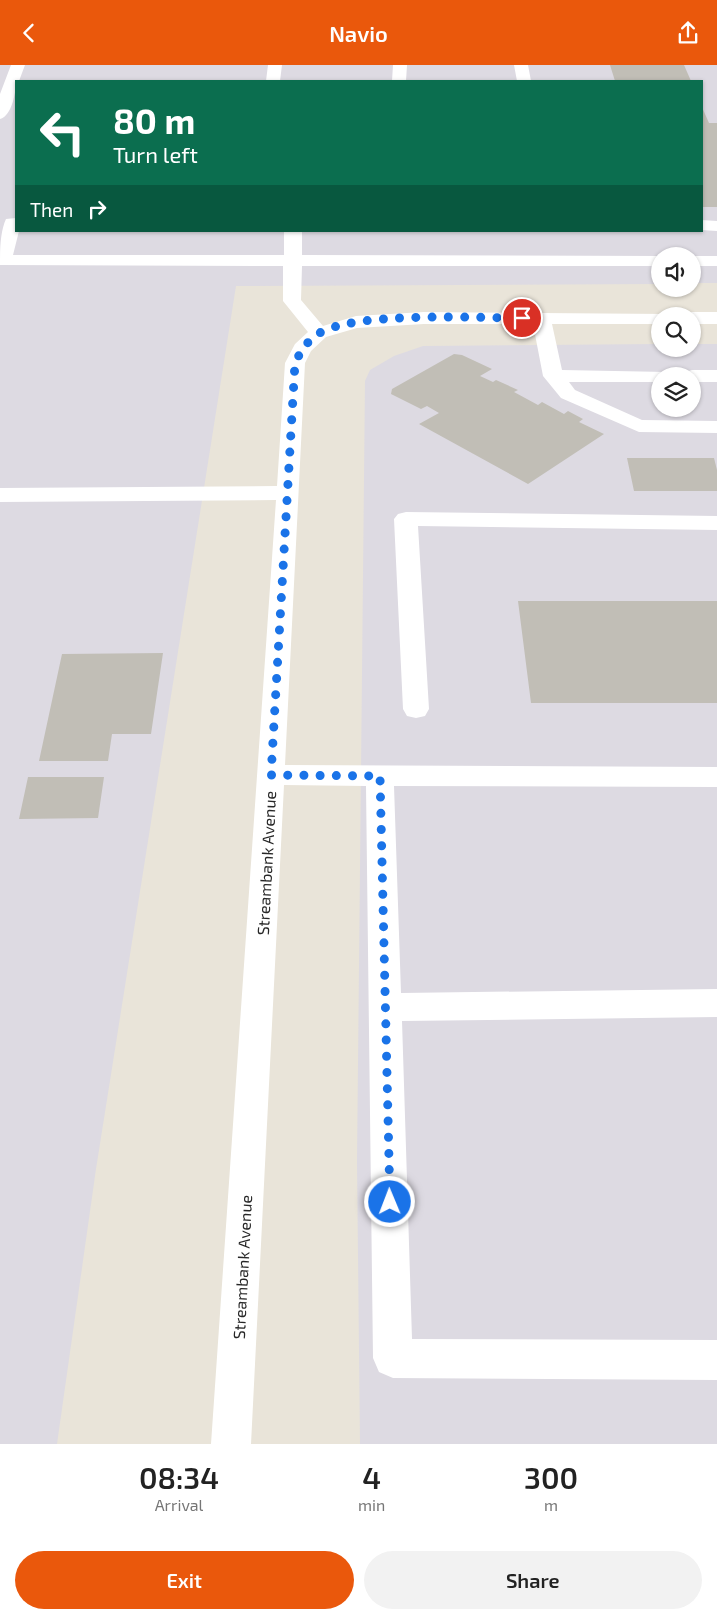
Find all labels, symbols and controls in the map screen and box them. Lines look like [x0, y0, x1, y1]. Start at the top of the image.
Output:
icon: back [15, 19, 43, 47]
icon: share [674, 19, 702, 47]
text: Navio [329, 20, 388, 46]
text: 80 m [113, 99, 195, 141]
icon: left [30, 100, 95, 165]
text: Turn left [113, 141, 198, 167]
icon: right [83, 195, 111, 223]
text: Then [30, 198, 73, 221]
map controls [651, 247, 701, 417]
button: sound [651, 247, 701, 297]
pin [501, 297, 543, 339]
icon: arrive [508, 304, 536, 332]
button: search [651, 307, 701, 357]
button: layers [651, 367, 701, 417]
street label: Streambank Avenue [253, 790, 279, 936]
position arrow [363, 1175, 415, 1227]
street label: Streambank Avenue [229, 1194, 255, 1340]
text: 08:34 [139, 1459, 219, 1495]
text: 4 [362, 1459, 381, 1495]
text: 300 [524, 1459, 578, 1495]
text: Arrival [155, 1495, 203, 1514]
text: min [358, 1495, 385, 1514]
text: m [544, 1495, 558, 1514]
button: Exit [15, 1551, 354, 1609]
button: Share [364, 1551, 702, 1609]

